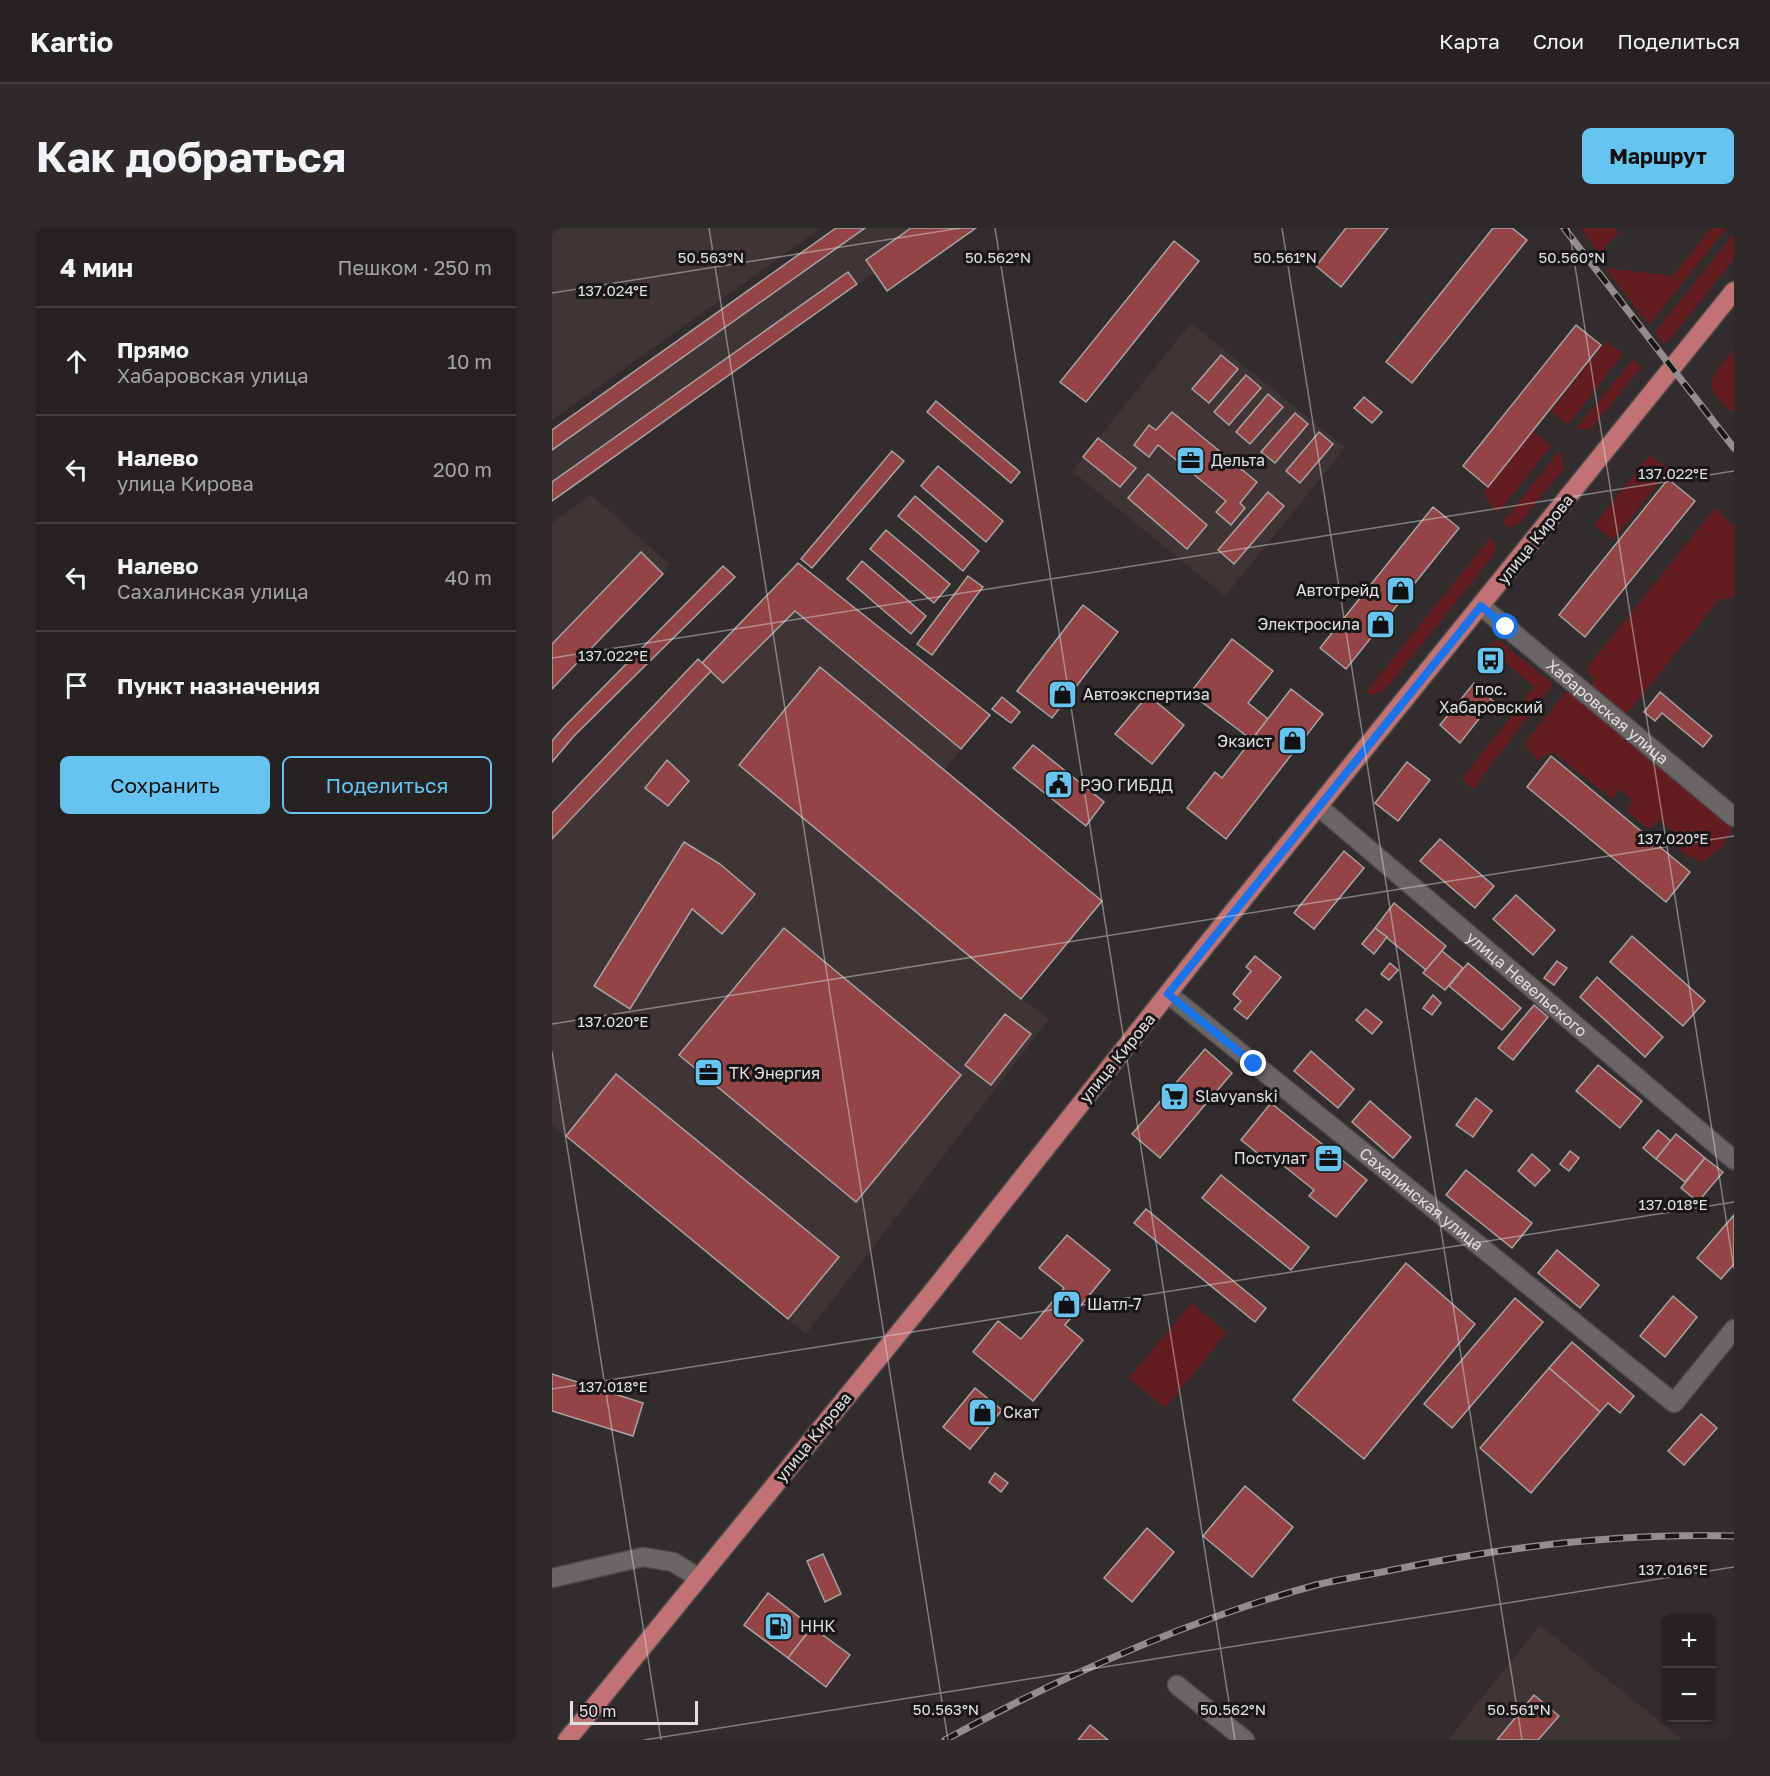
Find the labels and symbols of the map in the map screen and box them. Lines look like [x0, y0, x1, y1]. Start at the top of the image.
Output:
text: 50.563°N [678, 248, 744, 266]
text: 50.562°N [965, 248, 1031, 266]
text: 50.561°N [1253, 248, 1317, 266]
text: 50.560°N [1539, 248, 1605, 266]
text: 137.024°E [578, 281, 648, 299]
office icon: Дельта [1174, 444, 1206, 476]
place label: Дельта [1211, 450, 1265, 470]
text: 137.022°E [1638, 464, 1708, 482]
street label: улица Кирова [1493, 490, 1577, 588]
shop icon: Автотрейд [1384, 574, 1416, 606]
place label: Автотрейд [1296, 580, 1379, 600]
shop icon: Электросила [1365, 608, 1397, 640]
route start [1492, 613, 1518, 639]
place label: Электросила [1258, 614, 1360, 634]
bus stop icon: пос. Хабаровский [1475, 645, 1507, 677]
text: 137.022°E [578, 646, 648, 664]
street label: Хабаровская улица [1542, 655, 1673, 768]
shop icon: Автоэкспертиза [1046, 678, 1078, 710]
place label: пос. Хабаровский [1439, 679, 1543, 717]
place label: Автоэкспертиза [1083, 684, 1210, 704]
shop icon: Экзист [1277, 725, 1309, 757]
place label: Экзист [1217, 731, 1272, 751]
public building icon: РЭО ГИБДД [1043, 769, 1075, 801]
place label: РЭО ГИБДД [1080, 775, 1173, 795]
text: 137.020°E [1638, 829, 1708, 847]
street label: улица Невельского [1462, 927, 1592, 1041]
street label: улица Кирова [1075, 1009, 1159, 1107]
text: 137.020°E [578, 1012, 648, 1030]
route end [1240, 1050, 1266, 1076]
office icon: ТК Энергия [692, 1057, 724, 1089]
place label: ТК Энергия [729, 1063, 820, 1083]
supermarket icon: Slavyanski [1158, 1080, 1190, 1112]
place label: Slavyanski [1195, 1086, 1278, 1106]
office icon: Постулат [1312, 1142, 1344, 1174]
street label: Сахалинская улица [1356, 1143, 1487, 1255]
place label: Постулат [1234, 1148, 1307, 1168]
text: 137.018°E [1638, 1195, 1708, 1213]
shop icon: Шатл-7 [1050, 1288, 1082, 1320]
place label: Шатл-7 [1087, 1294, 1142, 1314]
text: 137.018°E [578, 1377, 648, 1395]
street label: улица Кирова [771, 1388, 855, 1486]
shop icon: Скат [966, 1396, 998, 1428]
place label: Скат [1003, 1402, 1040, 1422]
text: 137.016°E [1638, 1560, 1708, 1578]
fuel station icon: ННК [763, 1610, 795, 1642]
place label: ННК [800, 1616, 836, 1636]
scale bar [570, 1698, 698, 1726]
text: 50.563°N [913, 1700, 979, 1718]
text: 50.562°N [1200, 1700, 1266, 1718]
text: 50.561°N [1487, 1700, 1551, 1718]

